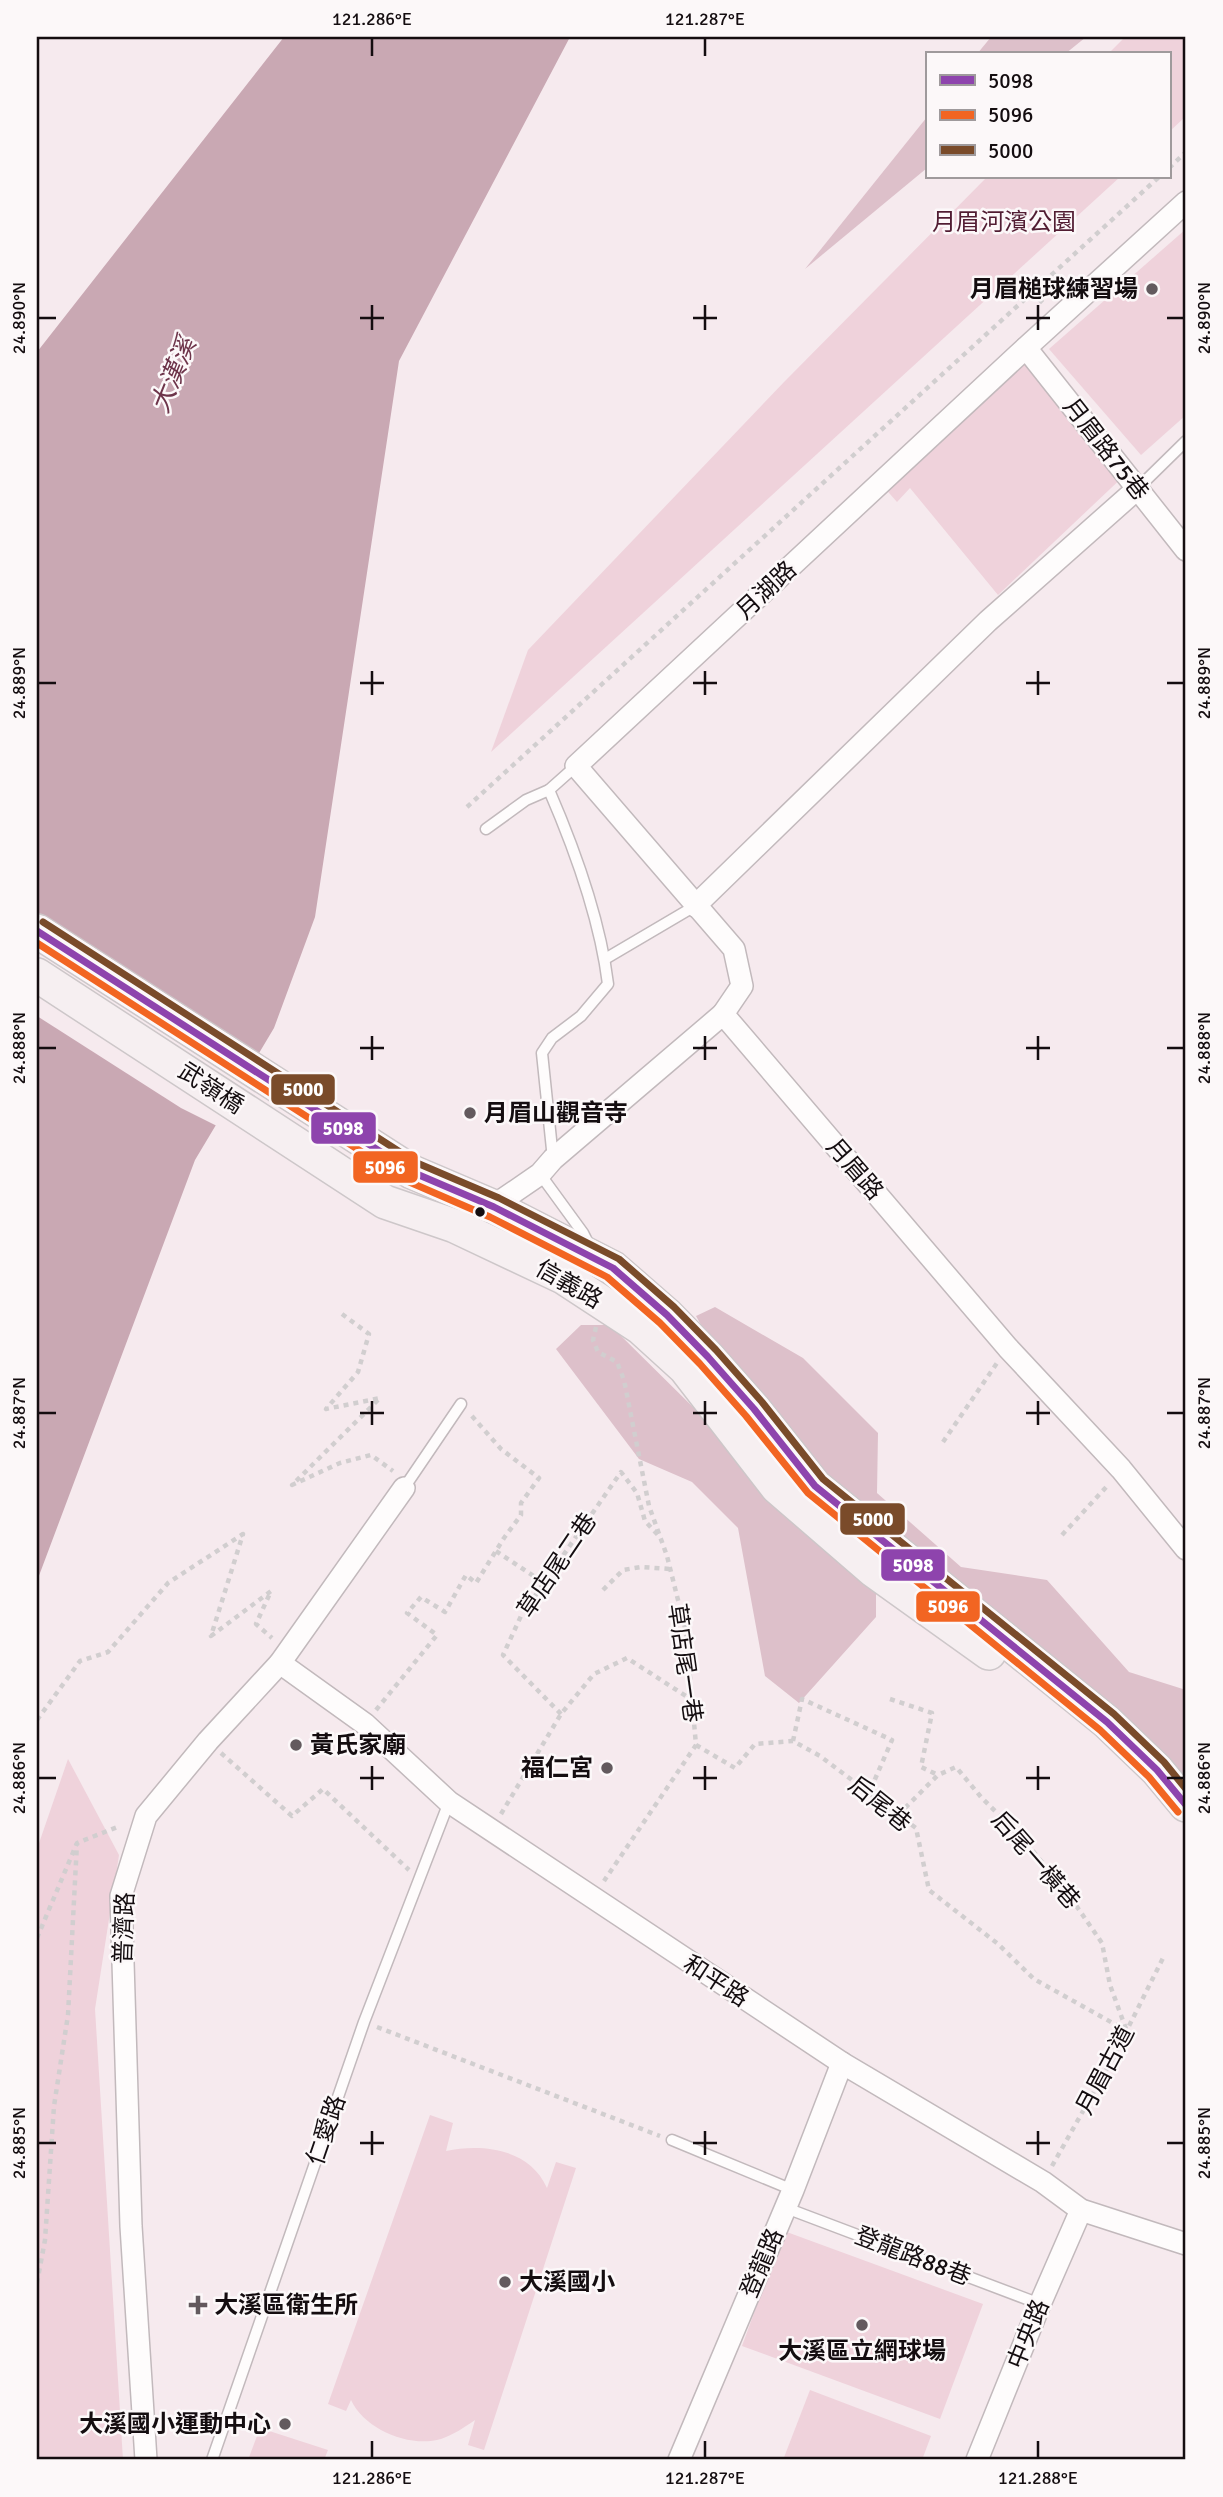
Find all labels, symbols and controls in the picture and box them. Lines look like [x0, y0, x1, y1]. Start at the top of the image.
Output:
text: 121.286°E [332, 8, 412, 30]
text: 121.287°E [665, 8, 745, 30]
legend [926, 52, 1170, 178]
text: 5098 [988, 68, 1033, 94]
text: 5096 [988, 102, 1033, 128]
text: 5000 [988, 138, 1033, 164]
park label: 月眉河濱公園 [932, 207, 1076, 237]
place label: 月眉槌球練習場 [970, 274, 1138, 304]
marker: 月眉槌球練習場 [1144, 281, 1160, 297]
text: 24.890°N [8, 282, 30, 354]
text: 24.890°N [1193, 282, 1215, 354]
water label: 大漢溪 [144, 330, 205, 418]
street label: 月眉路75巷 [1057, 392, 1155, 506]
street label: 月湖路 [729, 554, 803, 626]
text: 24.889°N [8, 647, 30, 719]
text: 24.889°N [1193, 647, 1215, 719]
text: 24.888°N [8, 1012, 30, 1084]
text: 24.888°N [1193, 1012, 1215, 1084]
street label: 武嶺橋 [173, 1056, 249, 1120]
line badge: 5000 [270, 1073, 336, 1106]
text: 5000 [282, 1078, 324, 1102]
place label: 月眉山觀音寺 [484, 1098, 628, 1128]
marker: 月眉山觀音寺 [462, 1105, 478, 1121]
line badge: 5098 [310, 1111, 377, 1145]
text: 5098 [322, 1117, 364, 1141]
street label: 月眉路 [820, 1132, 890, 1206]
line badge: 5096 [352, 1150, 419, 1184]
text: 5096 [364, 1156, 406, 1180]
unlabelled marker [473, 1205, 487, 1219]
street label: 信義路 [530, 1253, 608, 1315]
text: 24.887°N [8, 1377, 30, 1449]
text: 24.887°N [1193, 1377, 1215, 1449]
line badge: 5000 [839, 1502, 906, 1536]
street label: 草店尾二巷 [511, 1507, 603, 1623]
text: 5000 [852, 1508, 894, 1532]
line badge: 5098 [880, 1548, 946, 1582]
text: 5098 [892, 1554, 934, 1578]
line badge: 5096 [915, 1590, 981, 1623]
text: 5096 [927, 1595, 969, 1619]
street label: 草店尾一巷 [662, 1601, 708, 1725]
place label: 黃氏家廟 [310, 1730, 406, 1760]
marker: 黃氏家廟 [288, 1737, 304, 1753]
text: 24.886°N [8, 1742, 30, 1814]
text: 24.886°N [1193, 1742, 1215, 1814]
place label: 福仁宮 [521, 1753, 593, 1783]
marker: 福仁宮 [599, 1760, 615, 1776]
street label: 后尾巷 [843, 1770, 917, 1838]
street label: 后尾一橫巷 [985, 1805, 1087, 1915]
street label: 普濟路 [108, 1891, 140, 1965]
street label: 和平路 [678, 1949, 754, 2013]
street label: 月眉古道 [1069, 2021, 1141, 2119]
street label: 仁愛路 [300, 2091, 352, 2169]
text: 24.885°N [8, 2107, 30, 2179]
text: 24.885°N [1193, 2107, 1215, 2179]
street label: 登龍路88巷 [851, 2220, 975, 2292]
street label: 登龍路 [734, 2224, 790, 2302]
place label: 大溪國小 [519, 2267, 615, 2297]
marker: 大溪國小 [497, 2274, 513, 2290]
place label: 大溪區衛生所 [214, 2290, 358, 2320]
marker: 大溪區衛生所 [188, 2295, 208, 2315]
street label: 中央路 [1001, 2295, 1055, 2373]
marker: 大溪區立網球場 [854, 2317, 870, 2333]
place label: 大溪區立網球場 [778, 2336, 946, 2366]
place label: 大溪國小運動中心 [79, 2409, 271, 2439]
marker: 大溪國小運動中心 [277, 2416, 293, 2432]
text: 121.286°E [332, 2467, 412, 2489]
text: 121.287°E [665, 2467, 745, 2489]
text: 121.288°E [998, 2467, 1078, 2489]

